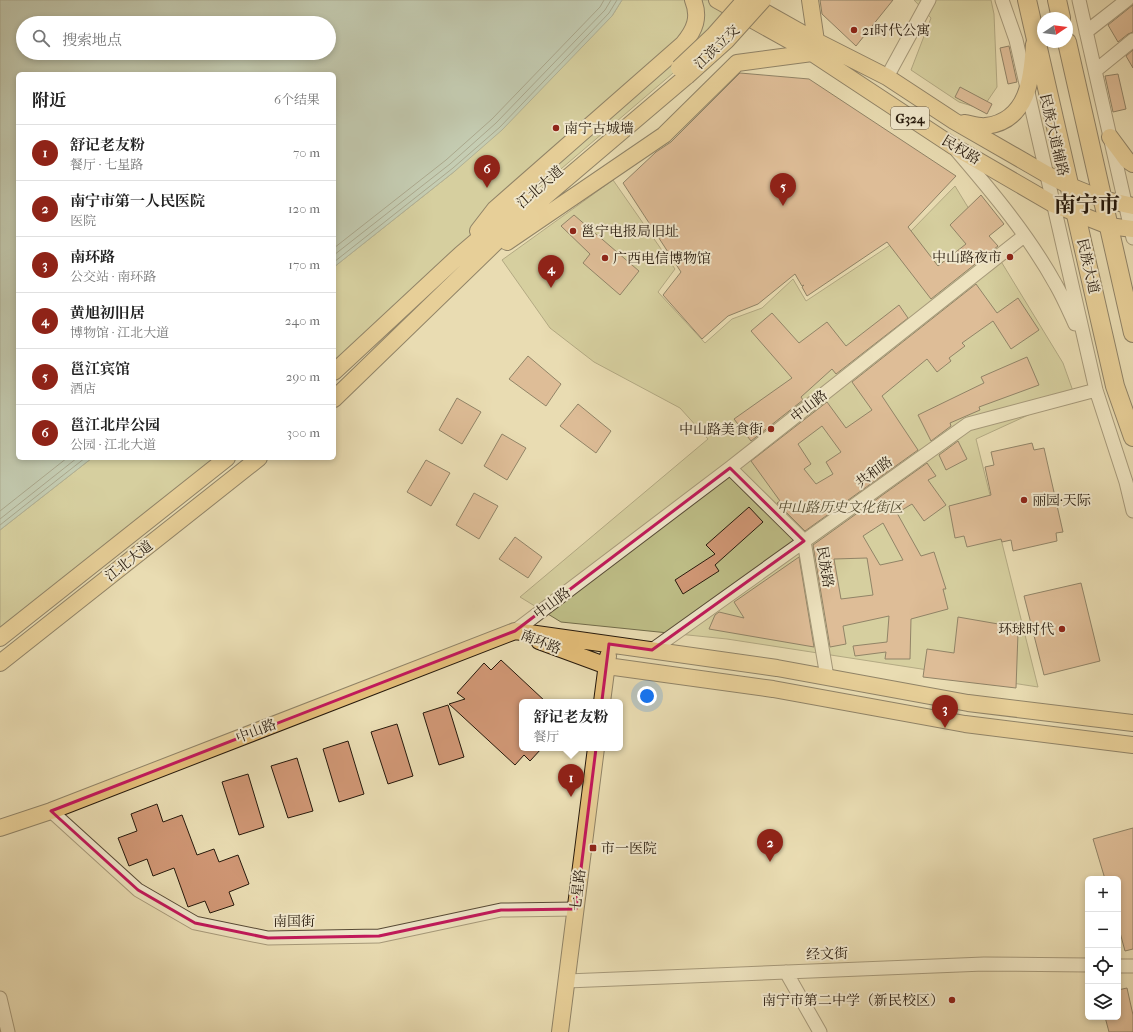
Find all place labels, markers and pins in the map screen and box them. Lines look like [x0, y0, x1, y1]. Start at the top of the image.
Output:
place label: 21时代公寓 [862, 22, 930, 39]
marker: 21时代公寓 [849, 25, 859, 35]
place label: 南宁古城墙 [564, 120, 634, 137]
marker: 南宁古城墙 [551, 123, 561, 133]
pin: 6 [474, 155, 500, 188]
pin: 5 [770, 173, 796, 206]
place label: 邕宁电报局旧址 [581, 223, 679, 240]
marker: 邕宁电报局旧址 [568, 226, 578, 236]
place label: 中山路夜市 [932, 249, 1002, 266]
place label: 广西电信博物馆 [613, 250, 711, 267]
marker: 中山路夜市 [1005, 252, 1015, 262]
marker: 广西电信博物馆 [600, 253, 610, 263]
pin: 4 [538, 255, 564, 288]
place label: 中山路美食街 [679, 421, 763, 438]
marker: 中山路美食街 [766, 424, 776, 434]
place label: 丽园·天际 [1032, 492, 1091, 509]
marker: 丽园·天际 [1019, 495, 1029, 505]
place label: 环球时代 [998, 621, 1054, 638]
marker: 环球时代 [1057, 624, 1067, 634]
pin: 3 [932, 695, 958, 728]
pin: 1 [558, 764, 584, 797]
pin: 2 [757, 829, 783, 862]
place label: 市一医院 [601, 840, 657, 857]
marker: 市一医院 [588, 843, 598, 853]
place label: 南宁市第二中学（新民校区） [762, 992, 944, 1009]
marker: 南宁市第二中学（新民校区） [947, 995, 957, 1005]

